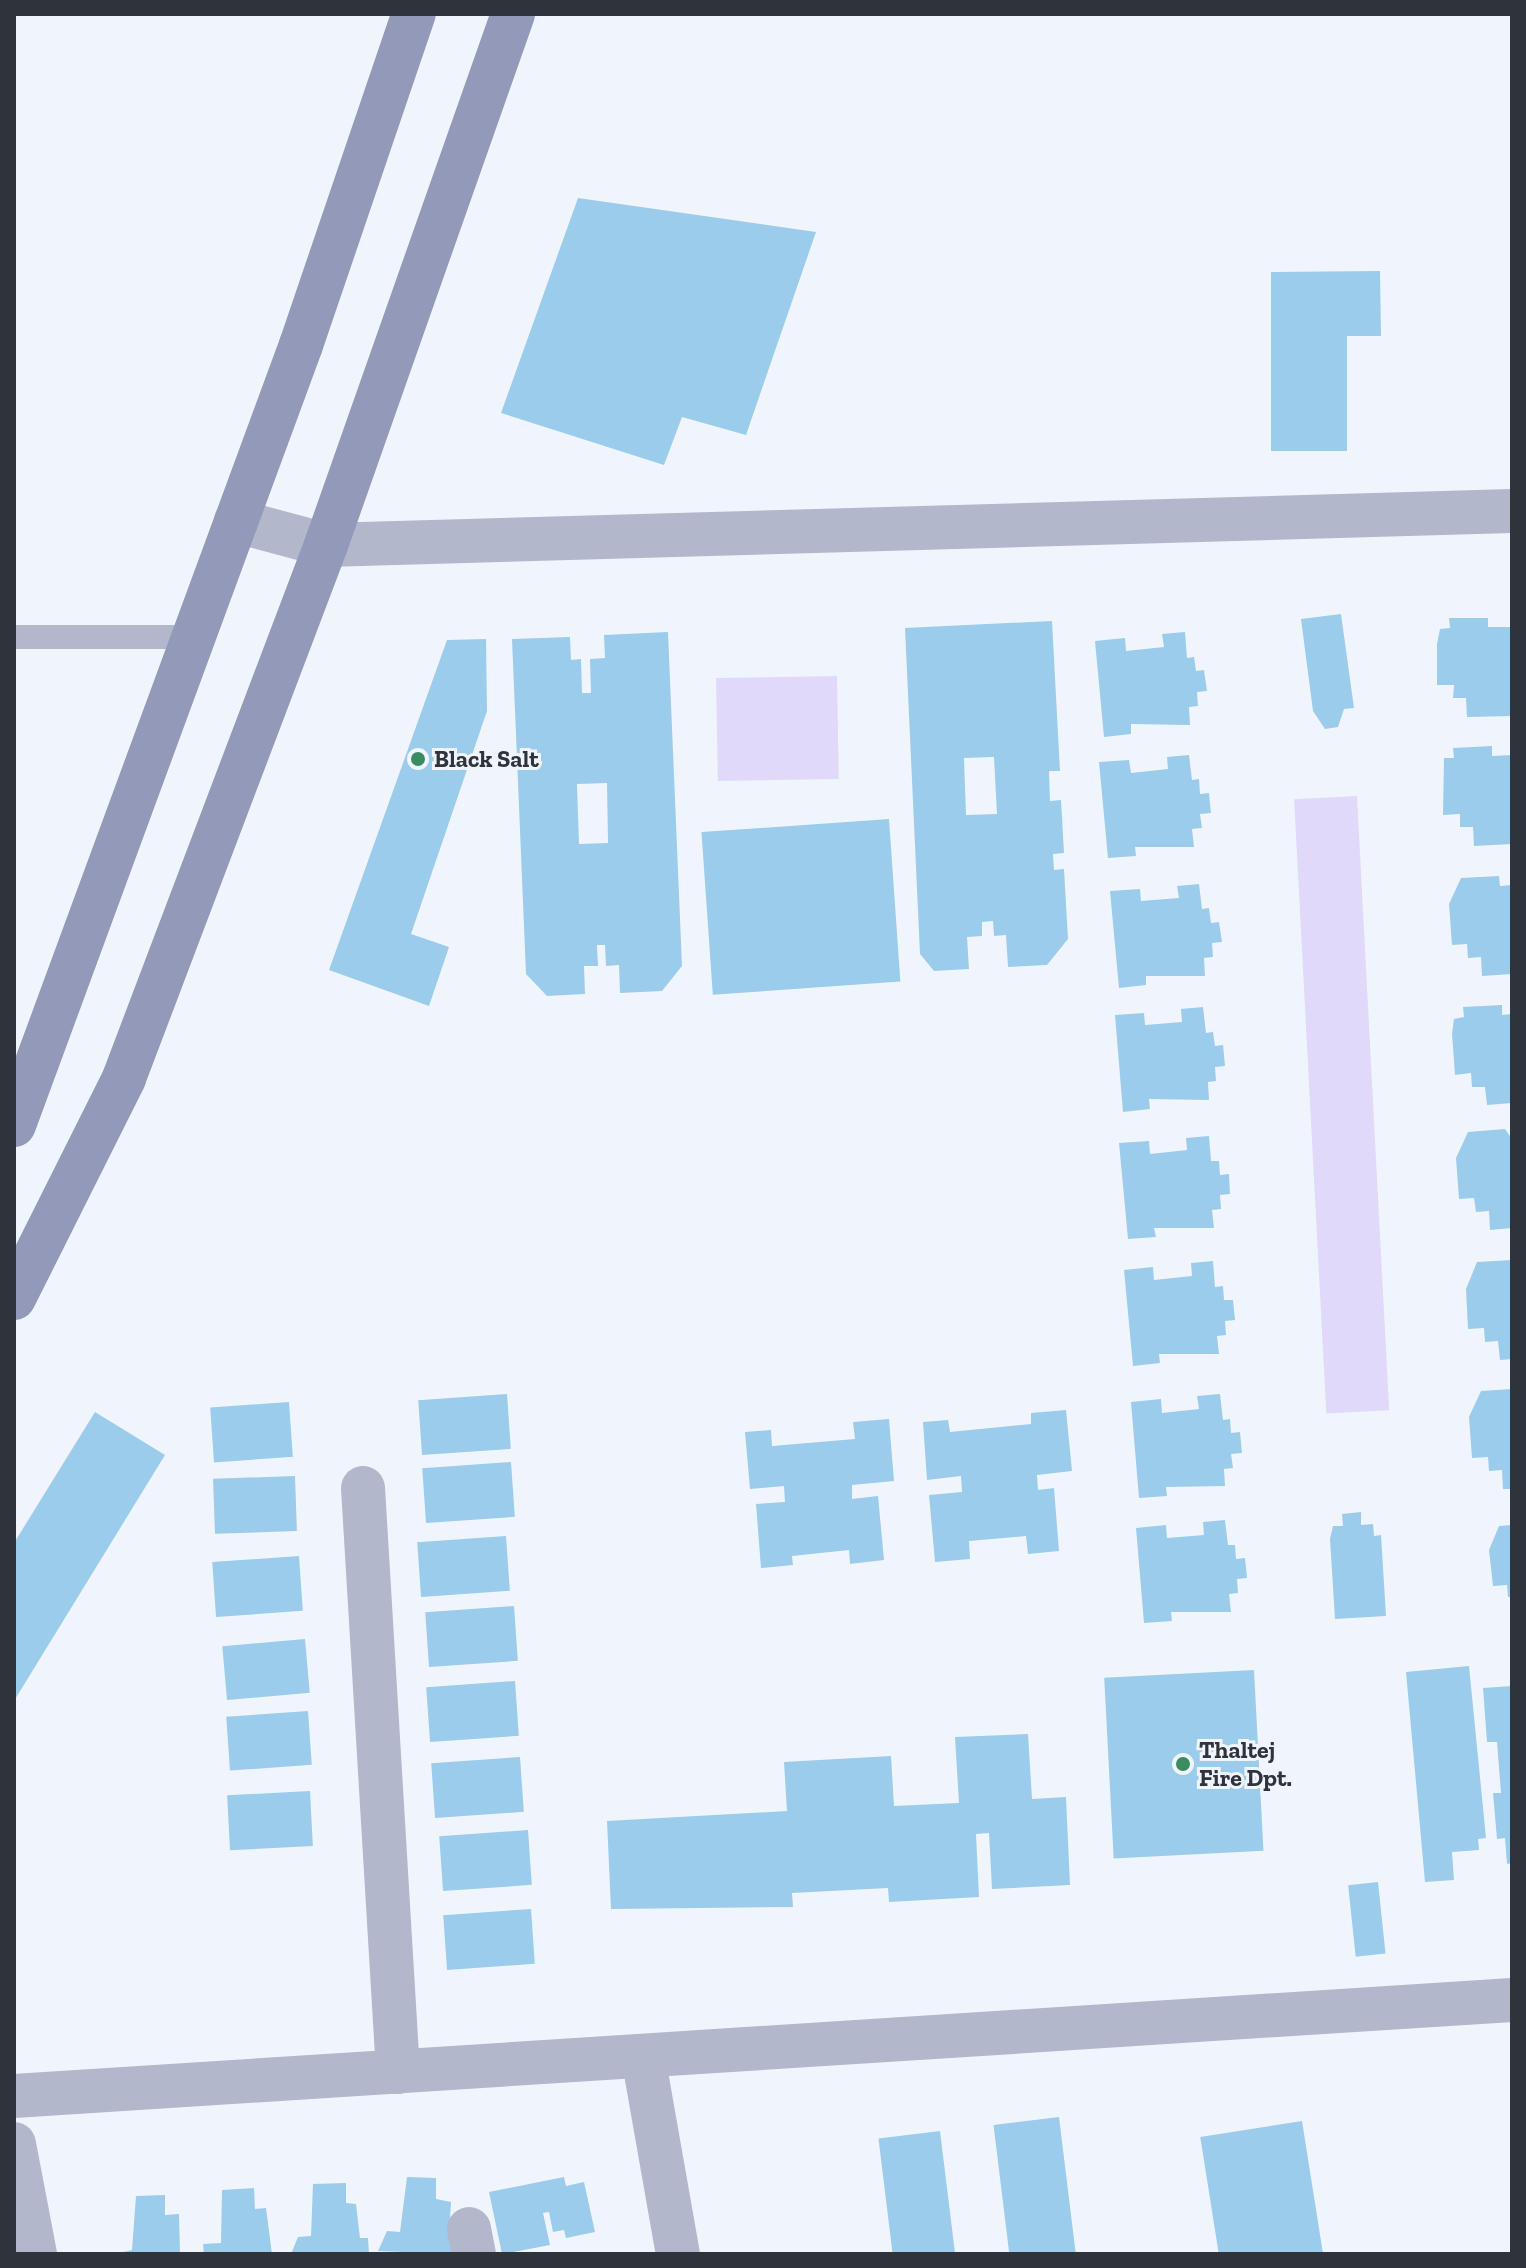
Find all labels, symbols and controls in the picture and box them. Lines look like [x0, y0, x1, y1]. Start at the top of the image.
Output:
place label: Black Salt [434, 745, 539, 773]
marker: Black Salt [409, 750, 427, 768]
place label: Thaltej Fire Dpt. [1199, 1736, 1292, 1792]
marker: Thaltej Fire Dpt. [1174, 1755, 1192, 1773]

